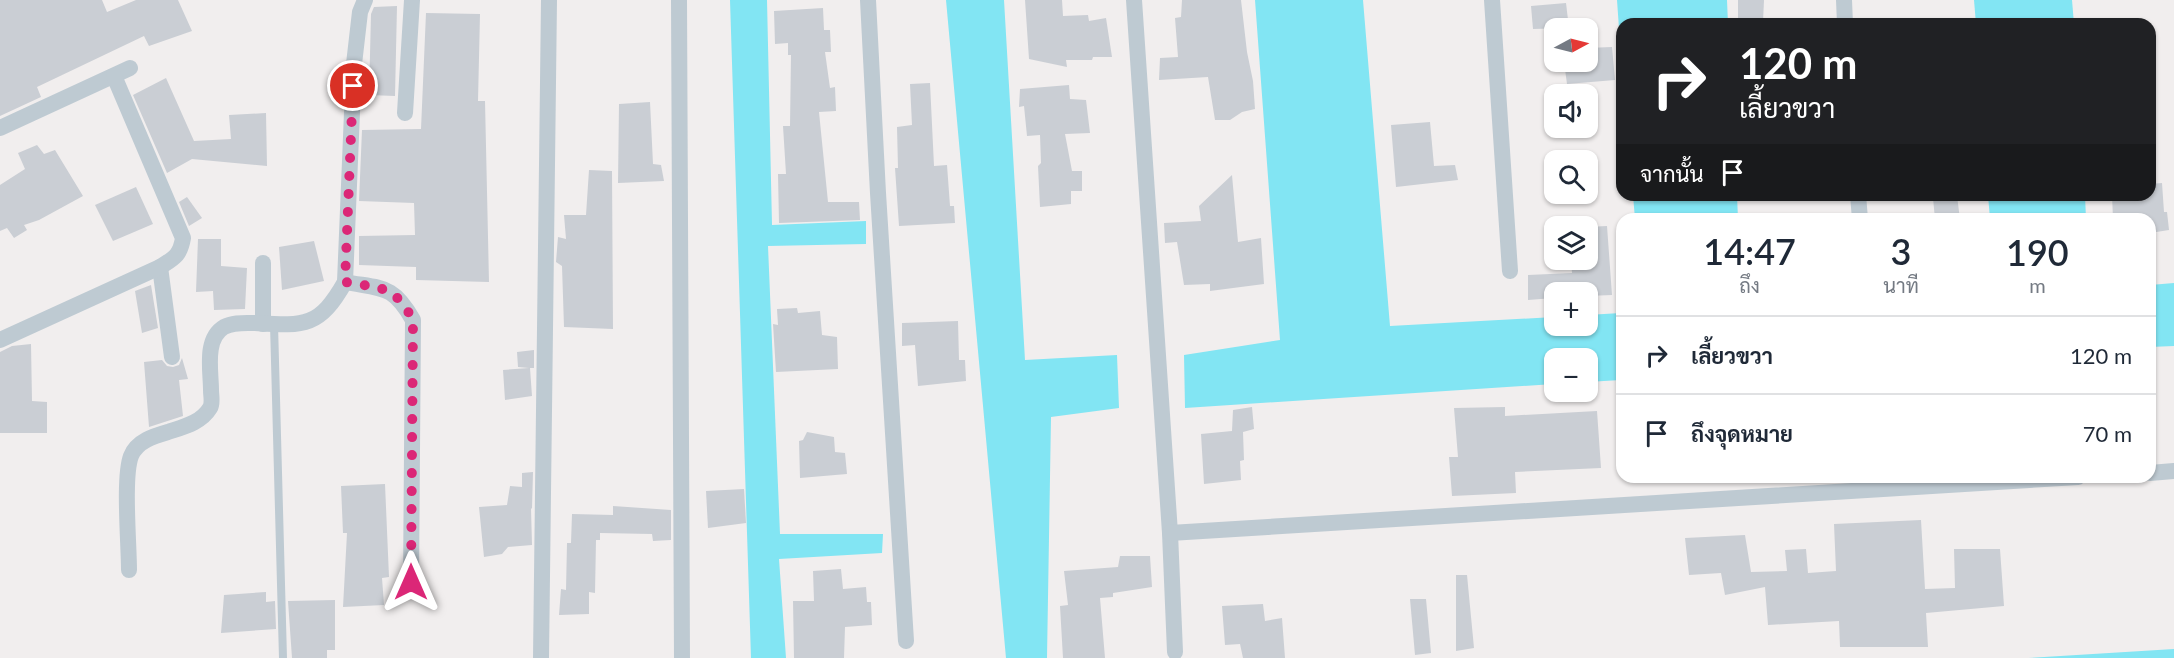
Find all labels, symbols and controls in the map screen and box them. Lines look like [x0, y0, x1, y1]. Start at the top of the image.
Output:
north arrow [1544, 18, 1598, 72]
map controls [1544, 18, 1598, 402]
text: 120 m [1739, 38, 1857, 88]
icon: right [1640, 42, 1718, 120]
pin [327, 60, 378, 111]
icon: arrive [336, 69, 369, 102]
button: sound [1544, 84, 1598, 138]
text: เลี้ยวขวา [1739, 91, 1835, 124]
button: search [1544, 150, 1598, 204]
icon: arrive [1716, 156, 1749, 189]
text: จากนั้น [1640, 160, 1704, 187]
button: layers [1544, 216, 1598, 270]
text: 14:47 [1703, 229, 1796, 273]
text: 3 [1891, 229, 1911, 273]
text: 190 [2006, 230, 2069, 274]
text: ถึง [1739, 273, 1760, 297]
text: นาที [1883, 273, 1919, 297]
text: m [2029, 273, 2046, 297]
button: + [1544, 282, 1598, 336]
icon: right [1640, 339, 1673, 372]
text: เลี้ยวขวา [1691, 342, 1773, 369]
text: 120 m [2070, 342, 2132, 369]
button: − [1544, 348, 1598, 402]
icon: arrive [1640, 417, 1673, 450]
text: ถึงจุดหมาย [1691, 420, 1793, 447]
text: 70 m [2083, 420, 2132, 447]
position arrow [379, 550, 443, 614]

